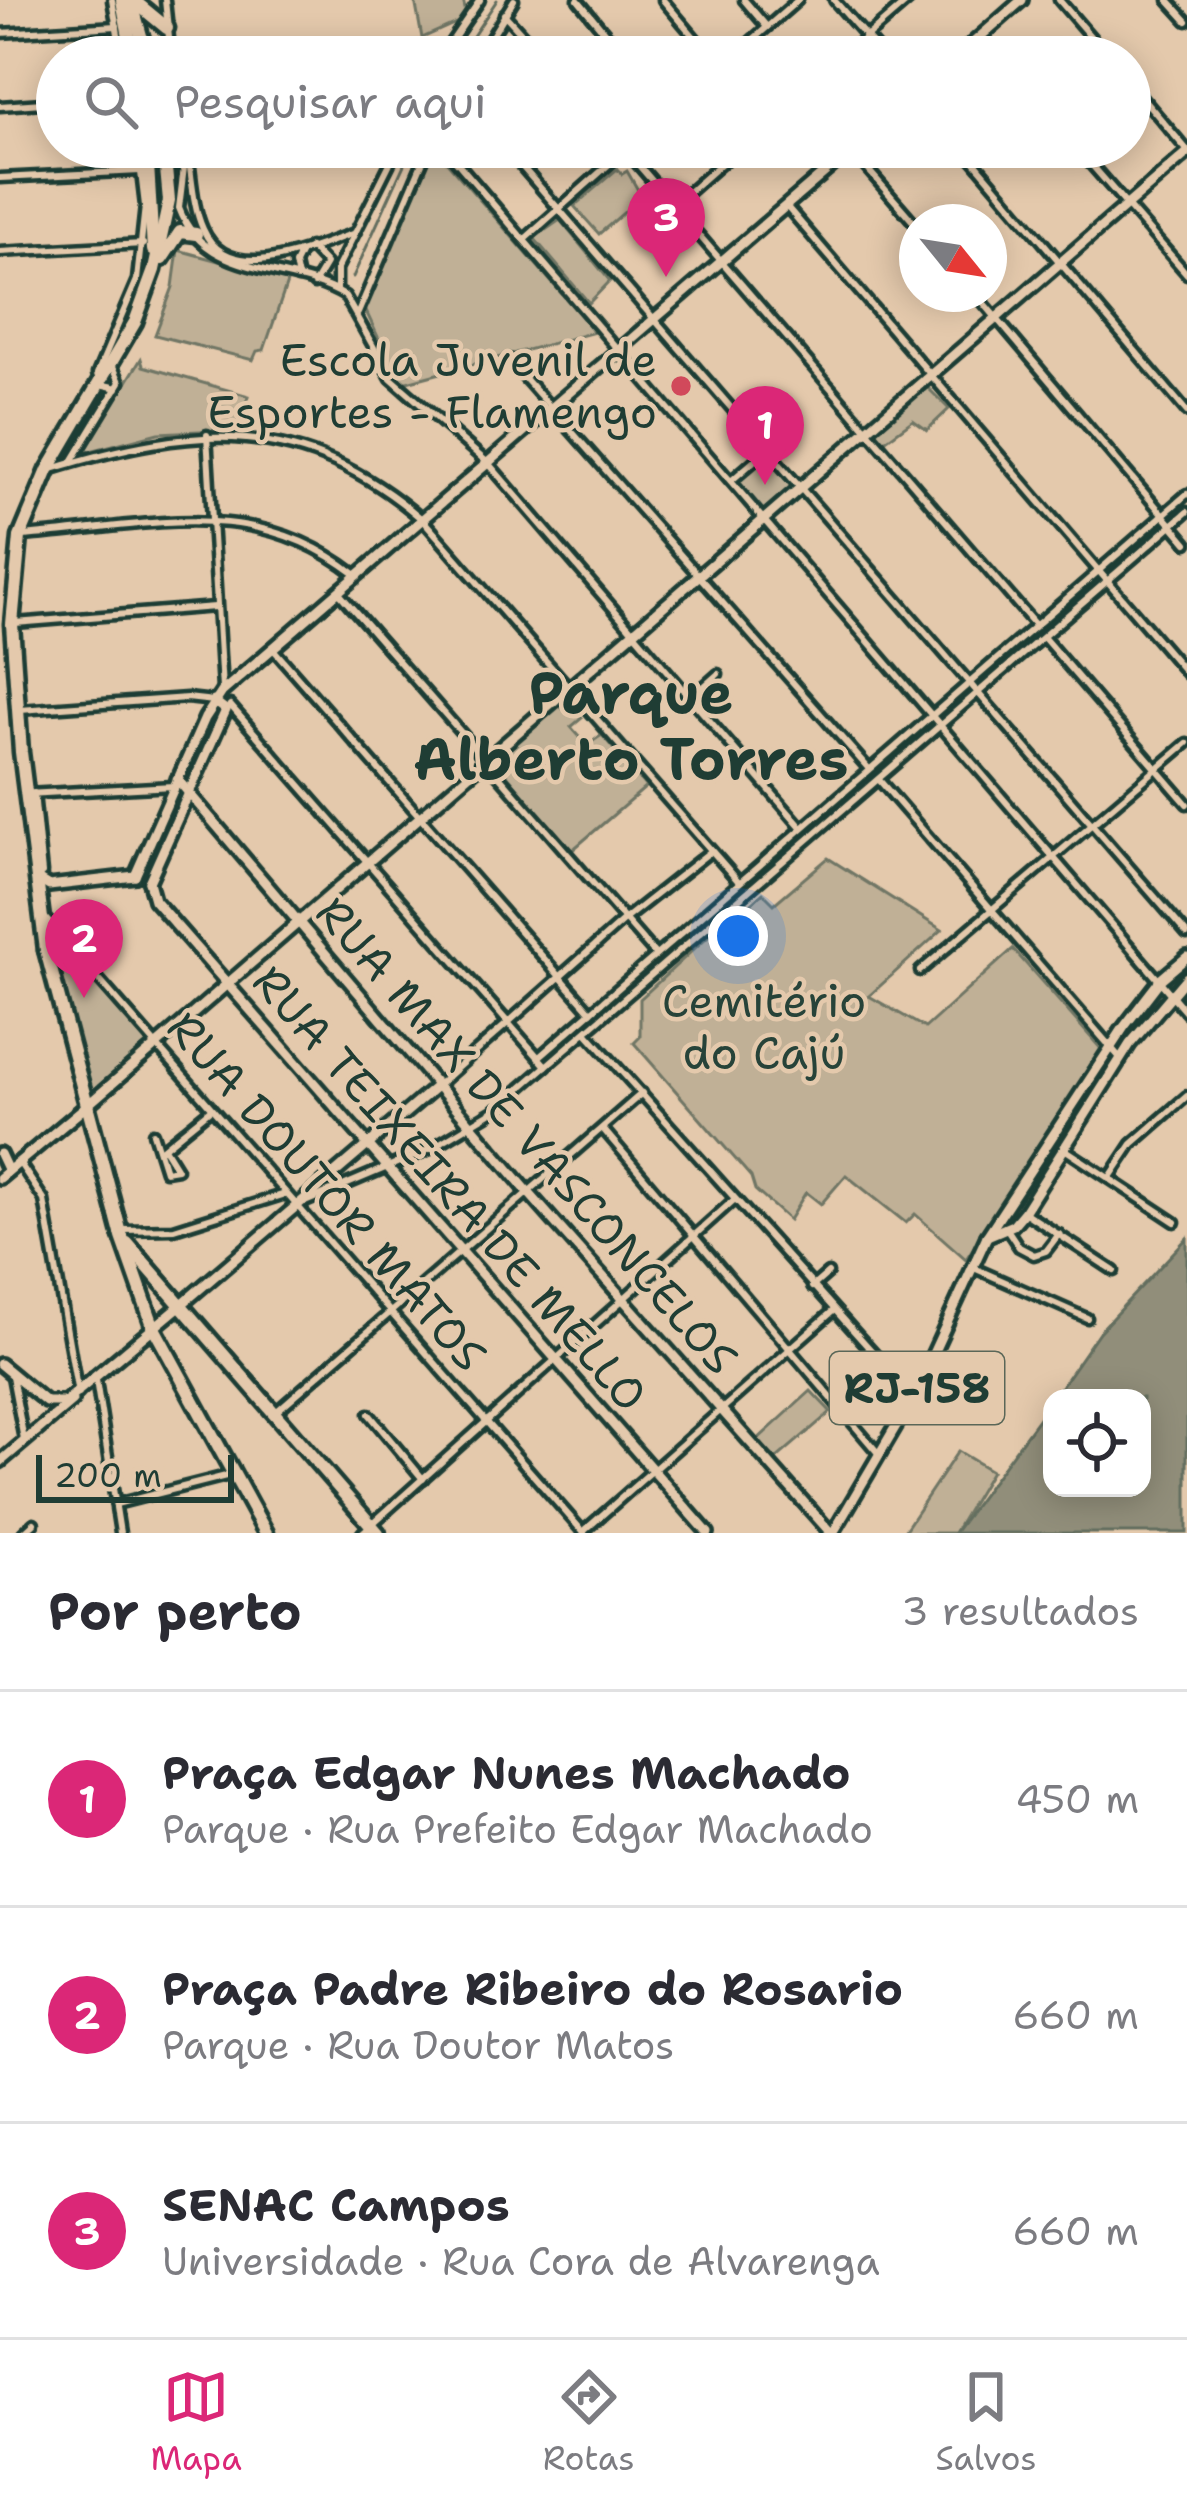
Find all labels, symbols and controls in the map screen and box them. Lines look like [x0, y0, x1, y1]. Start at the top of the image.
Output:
search box [36, 36, 1151, 168]
icon: search [78, 69, 144, 135]
text: Pesquisar aqui [174, 72, 487, 132]
pin: 3 [627, 178, 705, 277]
north arrow [899, 204, 1007, 312]
place label: Escola Juvenil de Esportes - Flamengo [207, 330, 657, 442]
marker: Escola Juvenil de Esportes - Flamengo [668, 373, 694, 399]
pin: 1 [726, 386, 804, 485]
district label: Parque Alberto Torres [413, 655, 849, 797]
street label: RUA MAX DE VASCONCELOS [303, 884, 751, 1386]
pin: 2 [45, 899, 123, 998]
your location [708, 906, 768, 966]
street label: RUA TEIXEIRA DE MELLO [240, 952, 660, 1424]
park label: Cemitério do Cajú [662, 971, 866, 1083]
street label: RUA DOUTOR MATOS [154, 999, 500, 1383]
road number: RJ-158 [830, 1352, 1004, 1424]
map controls [1043, 1389, 1151, 1497]
button: locate [1043, 1389, 1151, 1497]
scale bar [36, 1449, 234, 1502]
text: 200 m [54, 1453, 162, 1498]
text: Por perto [48, 1577, 302, 1645]
text: 3 resultados [901, 1585, 1139, 1637]
text: Praça Edgar Nunes Machado [162, 1743, 851, 1803]
text: 1 [78, 1773, 96, 1825]
text: 450 m [1015, 1773, 1139, 1825]
text: Parque · Rua Prefeito Edgar Machado [162, 1803, 873, 1855]
text: Praça Padre Ribeiro do Rosario [162, 1959, 903, 2019]
text: 2 [73, 1989, 101, 2041]
text: 660 m [1012, 1989, 1139, 2041]
text: Parque · Rua Doutor Matos [162, 2019, 674, 2071]
text: SENAC Campos [162, 2175, 510, 2235]
text: 3 [73, 2205, 101, 2257]
text: 660 m [1012, 2205, 1139, 2257]
text: Universidade · Rua Cora de Alvarenga [162, 2235, 880, 2287]
tab: Mapa [150, 2364, 242, 2481]
tab: Rotas [543, 2364, 635, 2481]
tab: Salvos [936, 2364, 1037, 2481]

